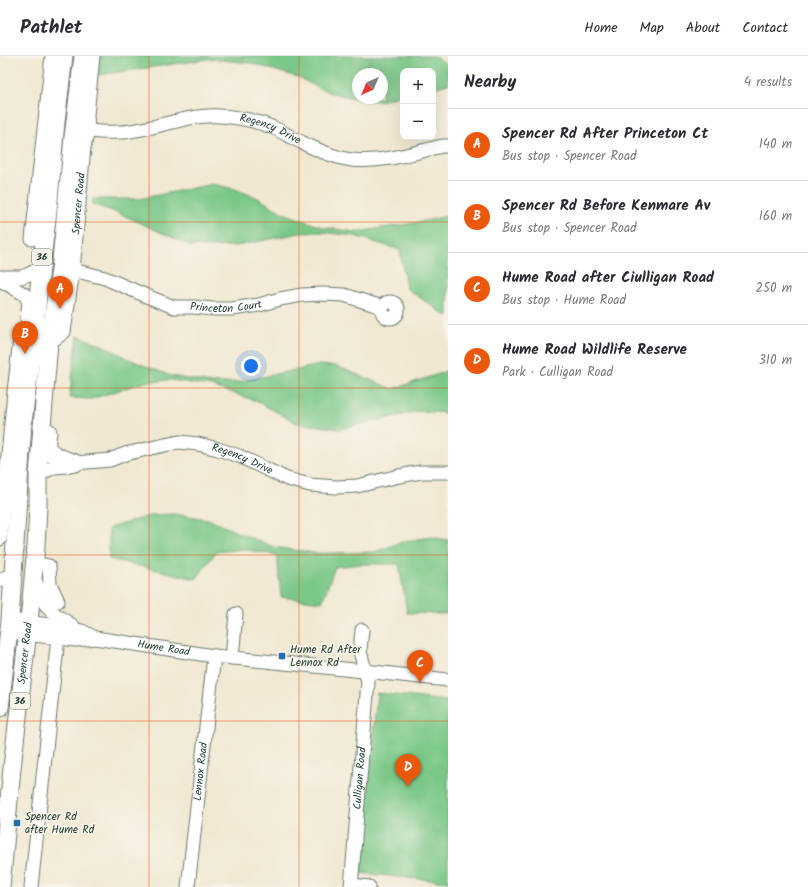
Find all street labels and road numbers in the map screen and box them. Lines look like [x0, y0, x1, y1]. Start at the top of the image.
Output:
street label: Regency Drive [238, 109, 304, 150]
street label: Spencer Road [67, 171, 91, 235]
road number: 36 [32, 249, 52, 265]
street label: Princeton Court [190, 295, 265, 318]
street label: Regency Drive [210, 439, 276, 480]
street label: Spencer Road [13, 621, 38, 685]
street label: Hume Road [136, 636, 192, 661]
road number: 36 [10, 693, 30, 709]
street label: Lennox Road [189, 741, 213, 802]
street label: Culligan Road [348, 746, 372, 810]

